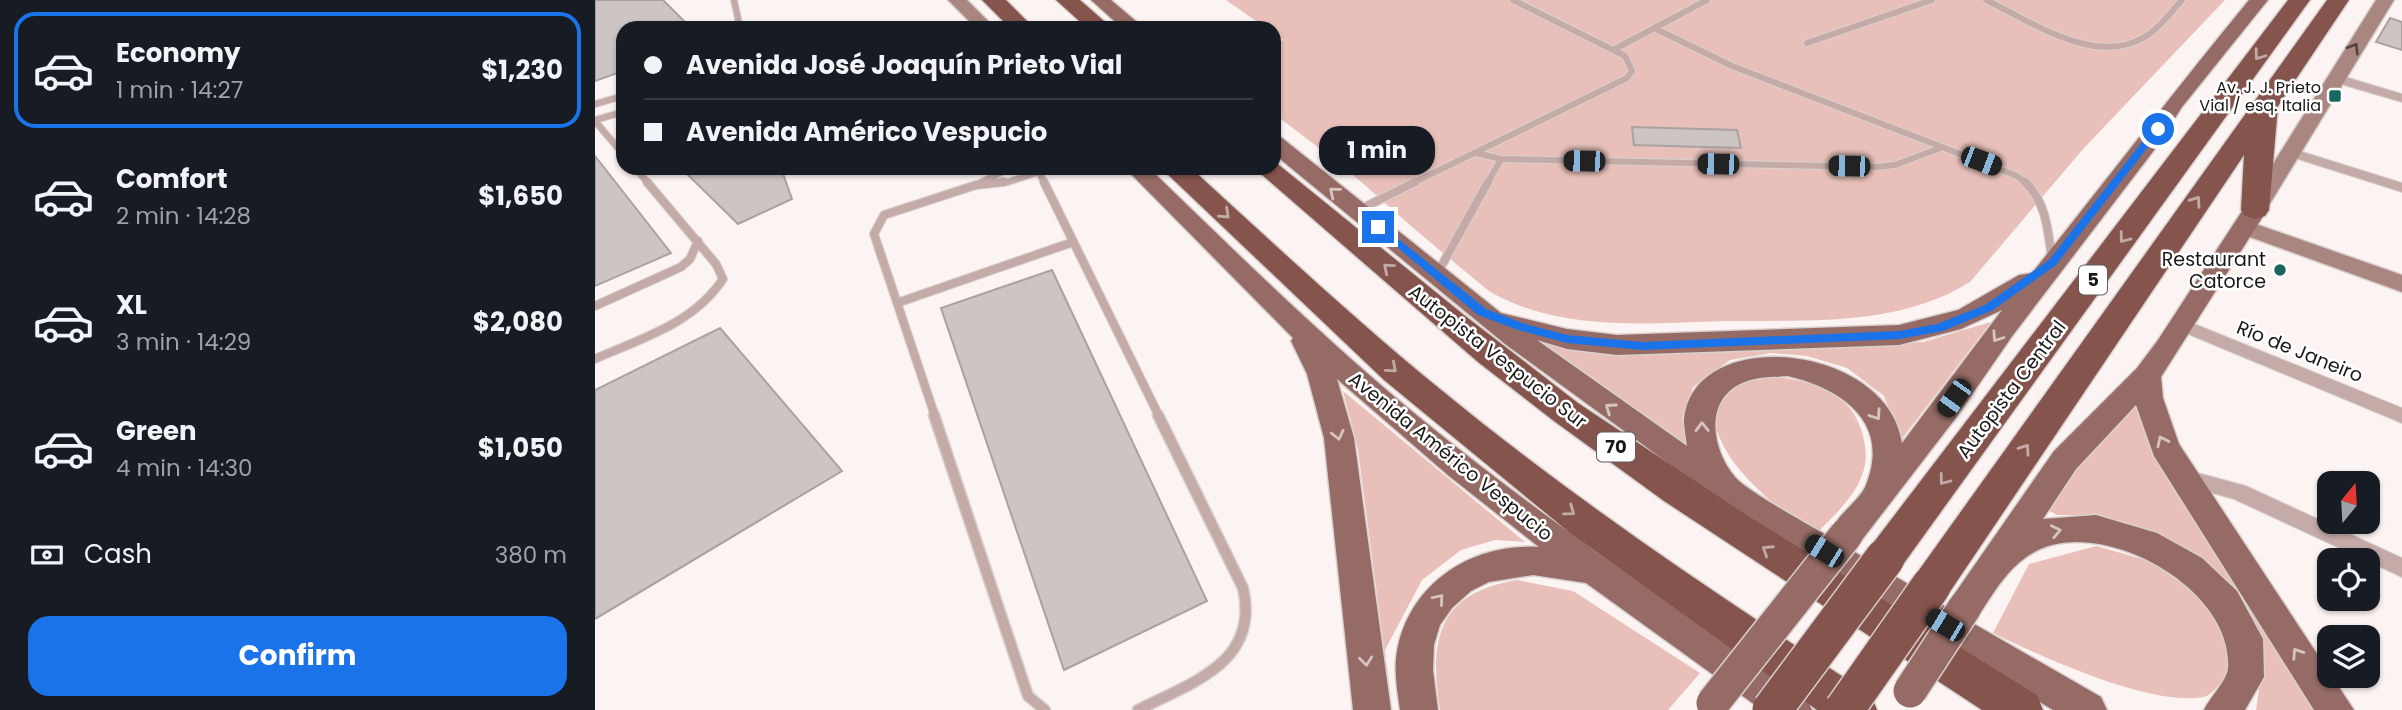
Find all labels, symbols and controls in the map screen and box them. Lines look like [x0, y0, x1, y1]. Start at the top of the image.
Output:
text: Economy [116, 35, 240, 71]
icon: car [32, 39, 95, 102]
one-way arrow [2346, 43, 2359, 56]
text: Avenida José Joaquín Prieto Vial [686, 47, 1123, 83]
one-way arrow [2255, 48, 2268, 60]
text: $1,230 [481, 52, 563, 88]
text: 1 min · 14:27 [116, 74, 243, 106]
place label: Av. J. J. Prieto Vial / esq. Italia [2199, 76, 2321, 117]
marker: Av. J. J. Prieto Vial / esq. Italia [2327, 88, 2343, 104]
route start [2142, 113, 2174, 145]
text: Avenida Américo Vespucio [686, 114, 1047, 150]
callout: 1 min [1320, 126, 1436, 174]
text: 1 min [1347, 134, 1407, 166]
car [1958, 144, 2005, 178]
car [1563, 150, 1606, 172]
car [1697, 153, 1740, 175]
car [1828, 155, 1871, 177]
text: Comfort [116, 161, 228, 197]
icon: car [32, 165, 95, 228]
text: $1,650 [478, 178, 563, 214]
one-way arrow [1330, 187, 1342, 200]
one-way arrow [2188, 196, 2200, 209]
text: 2 min · 14:28 [116, 200, 251, 232]
one-way arrow [1217, 206, 1230, 219]
route end [1362, 211, 1394, 243]
one-way arrow [2119, 230, 2132, 243]
place label: Restaurant Catorce [2162, 246, 2266, 295]
marker: Restaurant Catorce [2272, 262, 2288, 278]
one-way arrow [1383, 264, 1396, 276]
road number: 5 [2079, 266, 2107, 294]
street label: Autopista Vespucio Sur [1403, 278, 1593, 435]
text: XL [116, 287, 147, 323]
icon: car [32, 291, 95, 354]
text: $2,080 [473, 304, 563, 340]
street label: Río de Janeiro [2233, 314, 2367, 389]
street label: Autopista Central [1951, 315, 2072, 464]
text: 3 min · 14:29 [116, 326, 251, 358]
one-way arrow [1992, 329, 2005, 342]
one-way arrow [1384, 360, 1397, 372]
street label: Avenida Américo Vespucio [1343, 366, 1558, 547]
car [1934, 375, 1975, 421]
one-way arrow [1605, 404, 1618, 417]
one-way arrow [1867, 407, 1880, 420]
text: Green [116, 413, 197, 449]
icon: car [32, 417, 95, 480]
one-way arrow [1694, 422, 1709, 433]
one-way arrow [1330, 429, 1345, 441]
text: $1,050 [478, 430, 563, 466]
road number: 70 [1597, 432, 1635, 462]
one-way arrow [2156, 435, 2170, 448]
one-way arrow [2017, 444, 2029, 457]
text: 4 min · 14:30 [116, 452, 253, 484]
north arrow [2317, 471, 2380, 534]
map controls [2317, 471, 2380, 688]
one-way arrow [1940, 472, 1952, 484]
one-way arrow [1562, 502, 1574, 515]
one-way arrow [2050, 524, 2062, 539]
car [1801, 531, 1848, 571]
icon: cash [28, 536, 66, 574]
text: Cash [84, 536, 152, 572]
text: 380 m [495, 539, 567, 571]
one-way arrow [1761, 545, 1774, 558]
button: locate [2317, 548, 2380, 611]
one-way arrow [1430, 595, 1443, 607]
car [1922, 605, 1969, 645]
button: Confirm [28, 616, 567, 696]
button: layers [2317, 625, 2380, 688]
one-way arrow [2293, 648, 2306, 661]
one-way arrow [1358, 656, 1373, 667]

